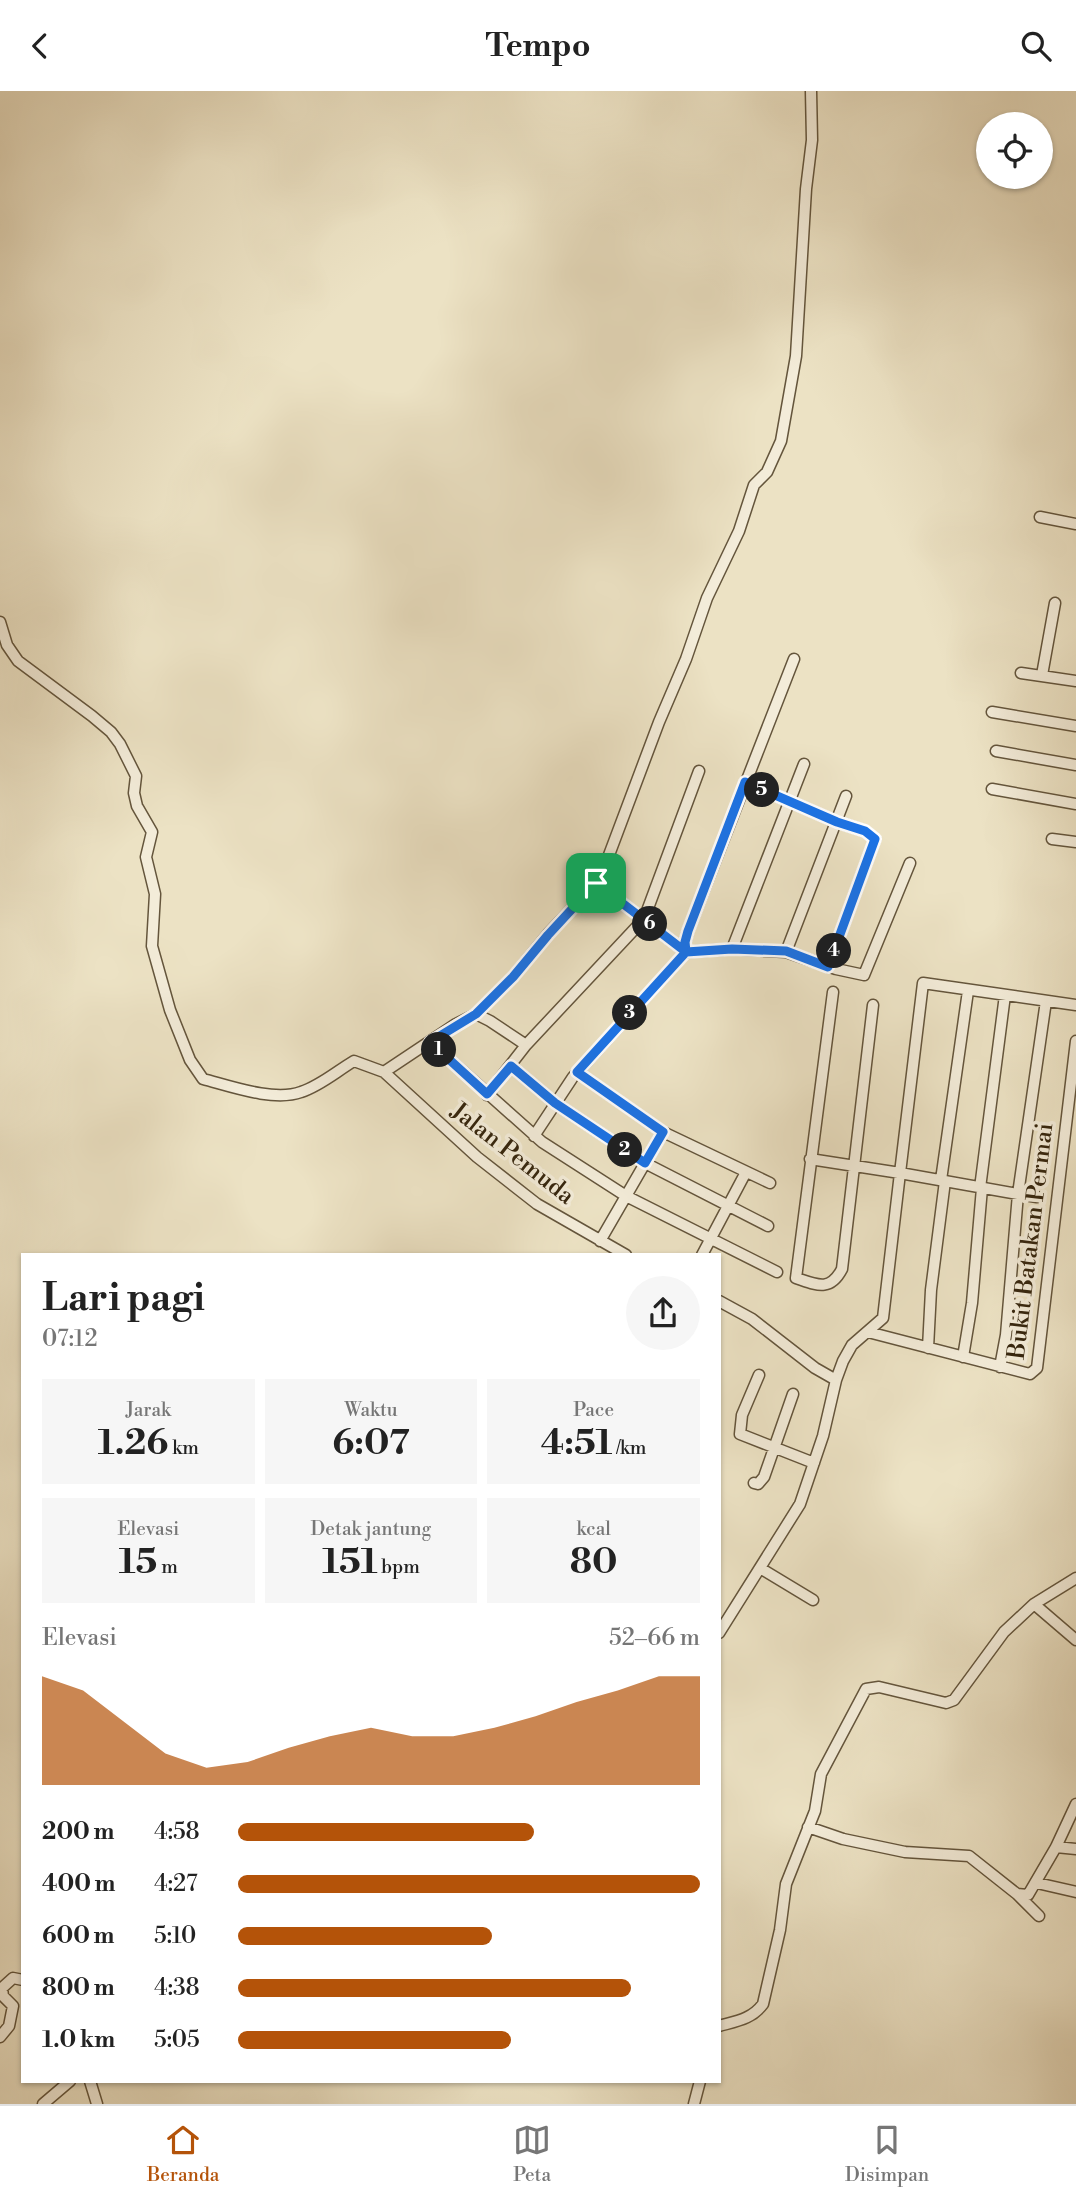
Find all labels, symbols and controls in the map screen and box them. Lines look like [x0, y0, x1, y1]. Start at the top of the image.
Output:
text: Tempo [485, 26, 591, 66]
icon: back [21, 27, 59, 65]
icon: search [1017, 27, 1055, 65]
map controls [976, 112, 1053, 189]
button: locate [976, 112, 1053, 189]
pin: 5 [744, 773, 780, 807]
text: 5 [756, 777, 767, 801]
pin [566, 853, 626, 913]
icon: arrive [577, 864, 615, 902]
pin: 6 [632, 907, 668, 941]
text: 6 [644, 911, 655, 935]
pin: 4 [816, 933, 852, 969]
text: 4 [827, 938, 840, 962]
pin: 3 [612, 995, 648, 1031]
text: 3 [624, 1000, 635, 1024]
pin: 1 [422, 1033, 457, 1067]
text: 1 [434, 1037, 443, 1061]
street label: Jalan Pemuda [444, 1096, 581, 1212]
street label: Bukit Batakan Permai [1001, 1121, 1060, 1362]
pin: 2 [608, 1133, 642, 1167]
text: 2 [619, 1137, 630, 1161]
text: Lari pagi [42, 1275, 205, 1322]
button: share [626, 1276, 700, 1350]
text: 07:12 [42, 1325, 98, 1353]
text: Jarak [126, 1398, 171, 1422]
text: Waktu [344, 1398, 398, 1422]
text: Pace [573, 1398, 614, 1422]
text: 1.26 [98, 1422, 168, 1465]
text: 6:07 [332, 1422, 410, 1465]
text: 4:51 [541, 1422, 612, 1465]
text: km [168, 1436, 199, 1460]
text: /km [612, 1436, 646, 1460]
text: Elevasi [117, 1517, 179, 1541]
text: Detak jantung [311, 1517, 431, 1541]
text: kcal [576, 1517, 611, 1541]
text: 15 [119, 1541, 157, 1584]
text: 151 [322, 1541, 377, 1584]
text: 80 [570, 1541, 618, 1584]
text: m [157, 1555, 178, 1579]
text: bpm [377, 1555, 420, 1579]
text: Elevasi [42, 1624, 117, 1652]
text: 52–66 m [609, 1624, 700, 1652]
text: 200 m [42, 1818, 114, 1846]
text: 4:58 [154, 1818, 200, 1846]
text: 400 m [42, 1870, 115, 1898]
text: 4:27 [154, 1870, 198, 1898]
text: 600 m [42, 1922, 115, 1950]
text: 5:10 [154, 1922, 196, 1950]
text: 800 m [42, 1974, 115, 2002]
text: 4:38 [154, 1974, 200, 2002]
text: 1.0 km [42, 2026, 115, 2054]
text: 5:05 [154, 2026, 200, 2054]
tab: Beranda [147, 2121, 219, 2187]
tab: Peta [513, 2121, 551, 2187]
tab: Disimpan [845, 2121, 929, 2187]

